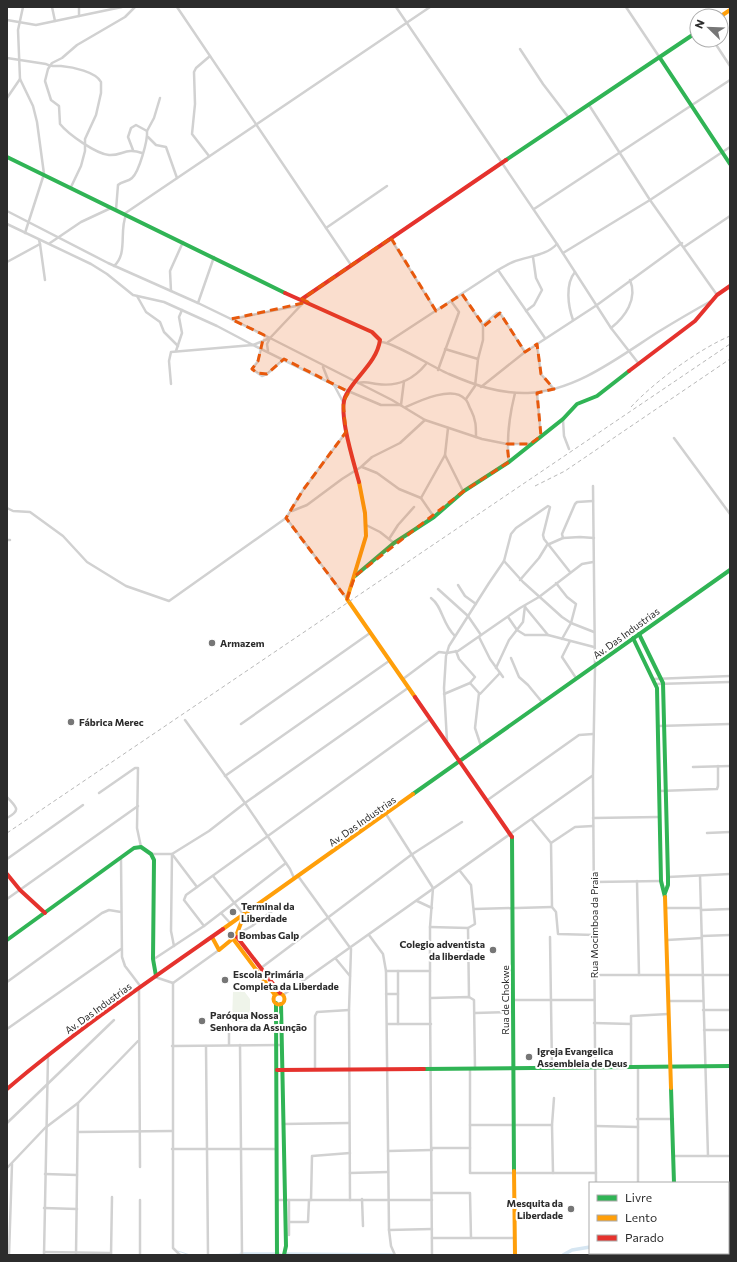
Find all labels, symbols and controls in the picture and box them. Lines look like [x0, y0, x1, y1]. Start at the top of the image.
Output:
north arrow [689, 8, 729, 48]
text: N [692, 18, 707, 30]
street label: Av. Das Industrias [590, 605, 662, 661]
place label: Armazem [220, 637, 265, 649]
marker: Armazem [207, 638, 217, 648]
place label: Fábrica Merec [79, 716, 144, 728]
marker: Fábrica Merec [66, 717, 76, 727]
street label: Av. Das Industrias [326, 793, 398, 849]
street label: Rua Mocimboa da Praia [588, 872, 600, 978]
place label: Terminal da Liberdade [241, 900, 294, 924]
marker: Terminal da Liberdade [228, 907, 238, 917]
place label: Bombas Galp [239, 929, 299, 941]
marker: Bombas Galp [226, 930, 236, 940]
place label: Colegio adventista da liberdade [400, 938, 485, 962]
marker: Colegio adventista da liberdade [488, 945, 498, 955]
street label: Rua de Chokwe [499, 965, 511, 1035]
place label: Escola Primária Completa da Liberdade [233, 968, 339, 992]
marker: Escola Primária Completa da Liberdade [220, 975, 230, 985]
street label: Av. Das Industrias [62, 980, 134, 1036]
place label: Paróqua Nossa Senhora da Assunção [210, 1009, 307, 1033]
marker: Paróqua Nossa Senhora da Assunção [197, 1016, 207, 1026]
place label: Igreja Evangelica Assembleia de Deus [537, 1045, 628, 1069]
marker: Igreja Evangelica Assembleia de Deus [524, 1052, 534, 1062]
legend [589, 1182, 729, 1254]
text: Livre [625, 1190, 652, 1204]
place label: Mesquita da Liberdade [507, 1197, 563, 1221]
marker: Mesquita da Liberdade [566, 1204, 576, 1214]
text: Lento [625, 1210, 657, 1224]
text: Parado [625, 1230, 664, 1244]

